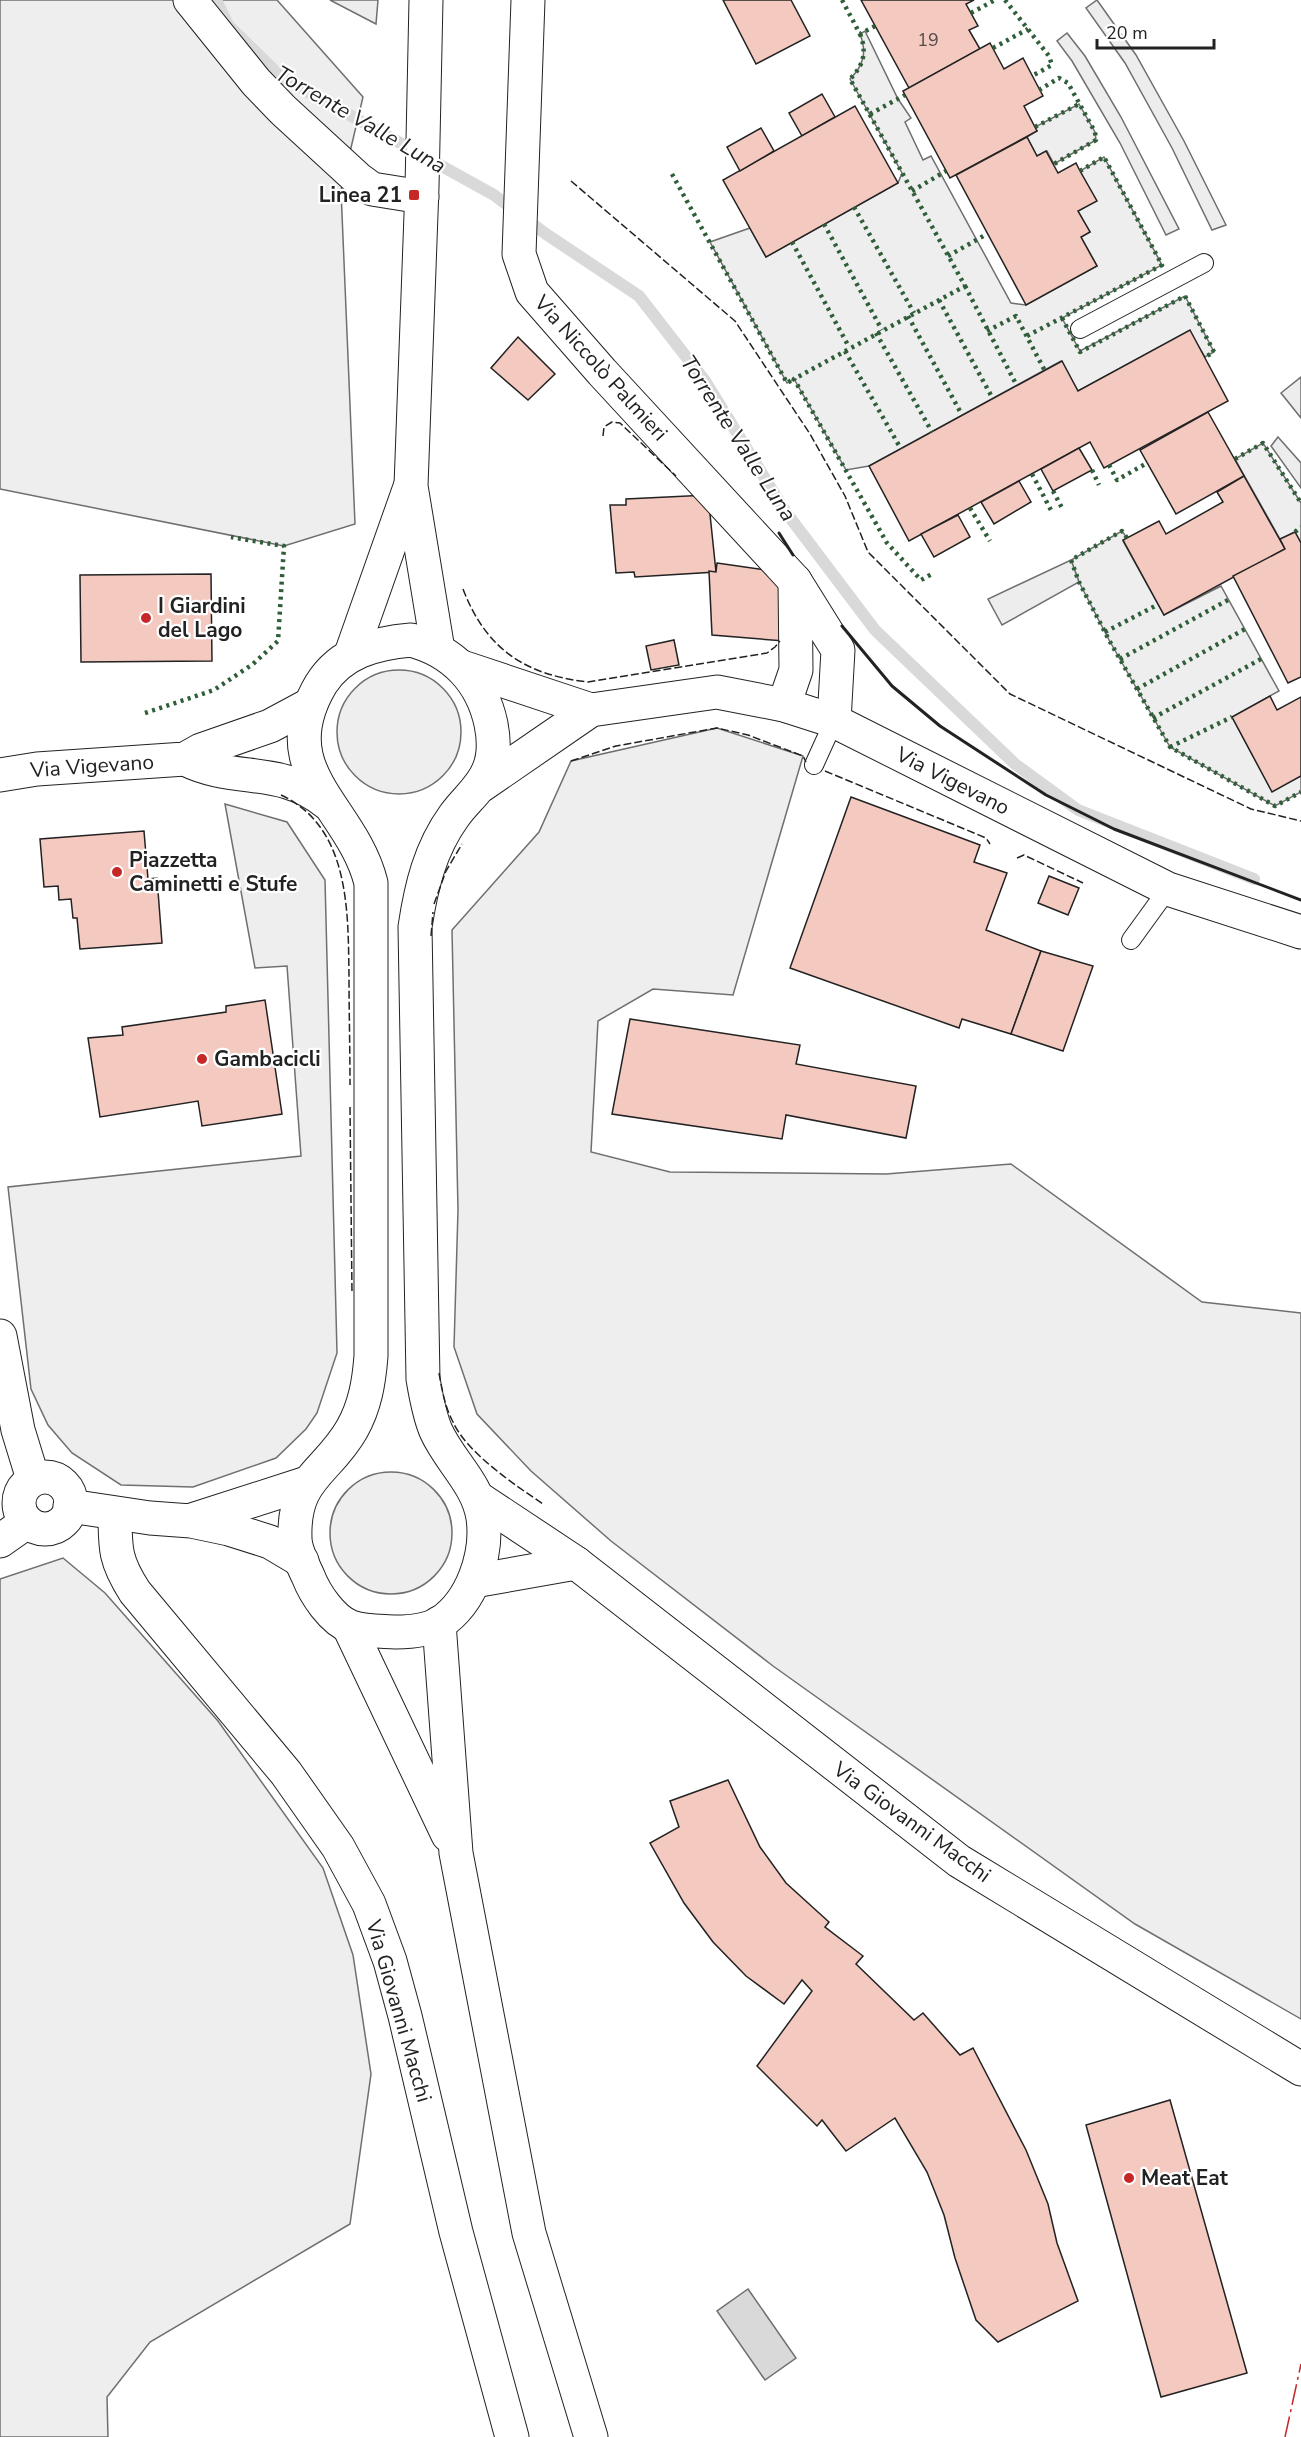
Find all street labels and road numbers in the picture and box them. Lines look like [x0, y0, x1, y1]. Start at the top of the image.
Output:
street label: Via Niccolò Palmieri [527, 289, 674, 447]
street label: Via Vigevano [891, 740, 1015, 822]
street label: Via Vigevano [28, 748, 155, 784]
street label: Via Giovanni Macchi [827, 1755, 996, 1889]
street label: Via Giovanni Macchi [359, 1916, 438, 2105]

